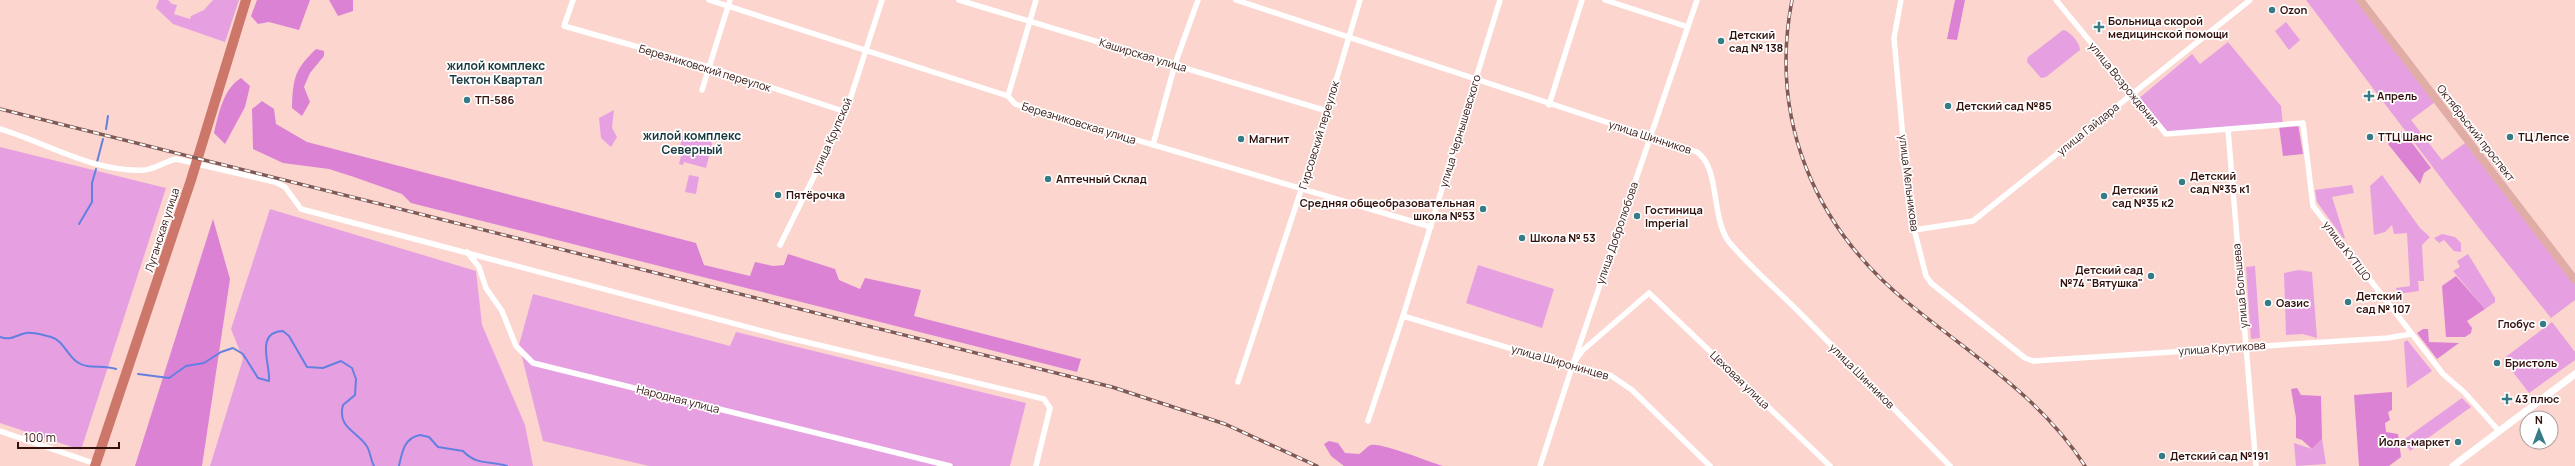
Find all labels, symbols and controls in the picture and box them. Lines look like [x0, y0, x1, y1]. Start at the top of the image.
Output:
place label: Ozon [2280, 2, 2307, 17]
marker: Ozon [2267, 5, 2277, 15]
place label: Больница скорой медицинской помощи [2108, 13, 2228, 41]
marker: Больница скорой медицинской помощи [2093, 21, 2105, 33]
place label: Детский сад № 138 [1729, 27, 1784, 55]
street label: Каширская улица [1098, 34, 1189, 75]
marker: Детский сад № 138 [1716, 36, 1726, 46]
street label: улица Возрождения [2086, 38, 2163, 129]
street label: Березниковский переулок [637, 40, 774, 95]
district label: жилой комплекс Тектон Квартал [447, 57, 545, 88]
street label: улица Чернышевского [1435, 72, 1484, 189]
street label: Гирсовский переулок [1295, 78, 1342, 191]
street label: Октябрьский проспект [2434, 81, 2519, 185]
place label: Апрель [2377, 88, 2417, 103]
marker: Апрель [2364, 91, 2374, 101]
place label: ТП-586 [475, 92, 514, 107]
marker: ТП-586 [462, 95, 472, 105]
street label: улица Крупской [808, 95, 855, 176]
street label: Березниковская улица [1020, 98, 1138, 147]
place label: Детский сад №85 [1956, 98, 2052, 113]
street label: улица Гайдара [2053, 99, 2122, 158]
marker: Детский сад №85 [1943, 101, 1953, 111]
street label: улица Шинников [1607, 116, 1694, 157]
district label: жилой комплекс Северный [643, 127, 741, 158]
place label: ТТЦ Шанс [2378, 129, 2432, 144]
place label: ТЦ Лепсе [2518, 129, 2570, 144]
place label: Магнит [1249, 131, 1290, 146]
marker: ТТЦ Шанс [2365, 132, 2375, 142]
marker: ТЦ Лепсе [2505, 132, 2515, 142]
marker: Магнит [1236, 134, 1246, 144]
street label: улица Мельникова [1896, 134, 1923, 232]
place label: Детский сад №35 к1 [2190, 168, 2250, 196]
place label: Аптечный Склад [1056, 171, 1147, 186]
marker: Аптечный Склад [1043, 174, 1053, 184]
marker: Детский сад №35 к1 [2177, 177, 2187, 187]
street label: улица Добролюбова [1592, 180, 1641, 286]
place label: Детский сад №35 к2 [2112, 182, 2174, 210]
street label: Луганская улица [141, 186, 182, 274]
place label: Пятёрочка [786, 187, 845, 202]
marker: Пятёрочка [773, 190, 783, 200]
marker: Детский сад №35 к2 [2099, 191, 2109, 201]
place label: Средняя общеобразовательная школа №53 [1300, 195, 1475, 223]
place label: Гостиница Imperial [1645, 202, 1703, 230]
marker: Средняя общеобразовательная школа №53 [1478, 204, 1488, 214]
marker: Гостиница Imperial [1632, 211, 1642, 221]
street label: улица КУТШО [2320, 218, 2375, 284]
place label: Школа № 53 [1530, 230, 1596, 245]
marker: Школа № 53 [1517, 233, 1527, 243]
street label: улица Большева [2228, 243, 2251, 329]
place label: Детский сад №74 "Вятушка" [2060, 262, 2143, 290]
marker: Детский сад №74 "Вятушка" [2146, 271, 2156, 281]
place label: Детский сад № 107 [2356, 288, 2410, 316]
place label: Оазис [2276, 295, 2309, 310]
marker: Детский сад № 107 [2343, 297, 2353, 307]
marker: Оазис [2263, 298, 2273, 308]
place label: Глобус [2498, 316, 2535, 331]
marker: Глобус [2538, 319, 2548, 329]
street label: улица Крутикова [2178, 337, 2266, 358]
street label: улица Широнинцев [1510, 340, 1611, 383]
street label: улица Шинников [1826, 340, 1898, 412]
street label: Цеховая улица [1707, 347, 1773, 412]
place label: Бристоль [2505, 355, 2557, 370]
marker: Бристоль [2492, 358, 2502, 368]
street label: Народная улица [635, 381, 721, 416]
place label: 43 плюс [2515, 391, 2559, 406]
marker: 43 плюс [2502, 394, 2512, 404]
north arrow [2519, 410, 2559, 450]
text: N [2535, 412, 2543, 427]
scale bar [18, 424, 119, 450]
text: 100 m [24, 429, 56, 446]
place label: Йола-маркет [2379, 434, 2450, 449]
marker: Йола-маркет [2453, 437, 2463, 447]
place label: Детский сад №191 [2170, 448, 2269, 463]
marker: Детский сад №191 [2157, 451, 2167, 461]

